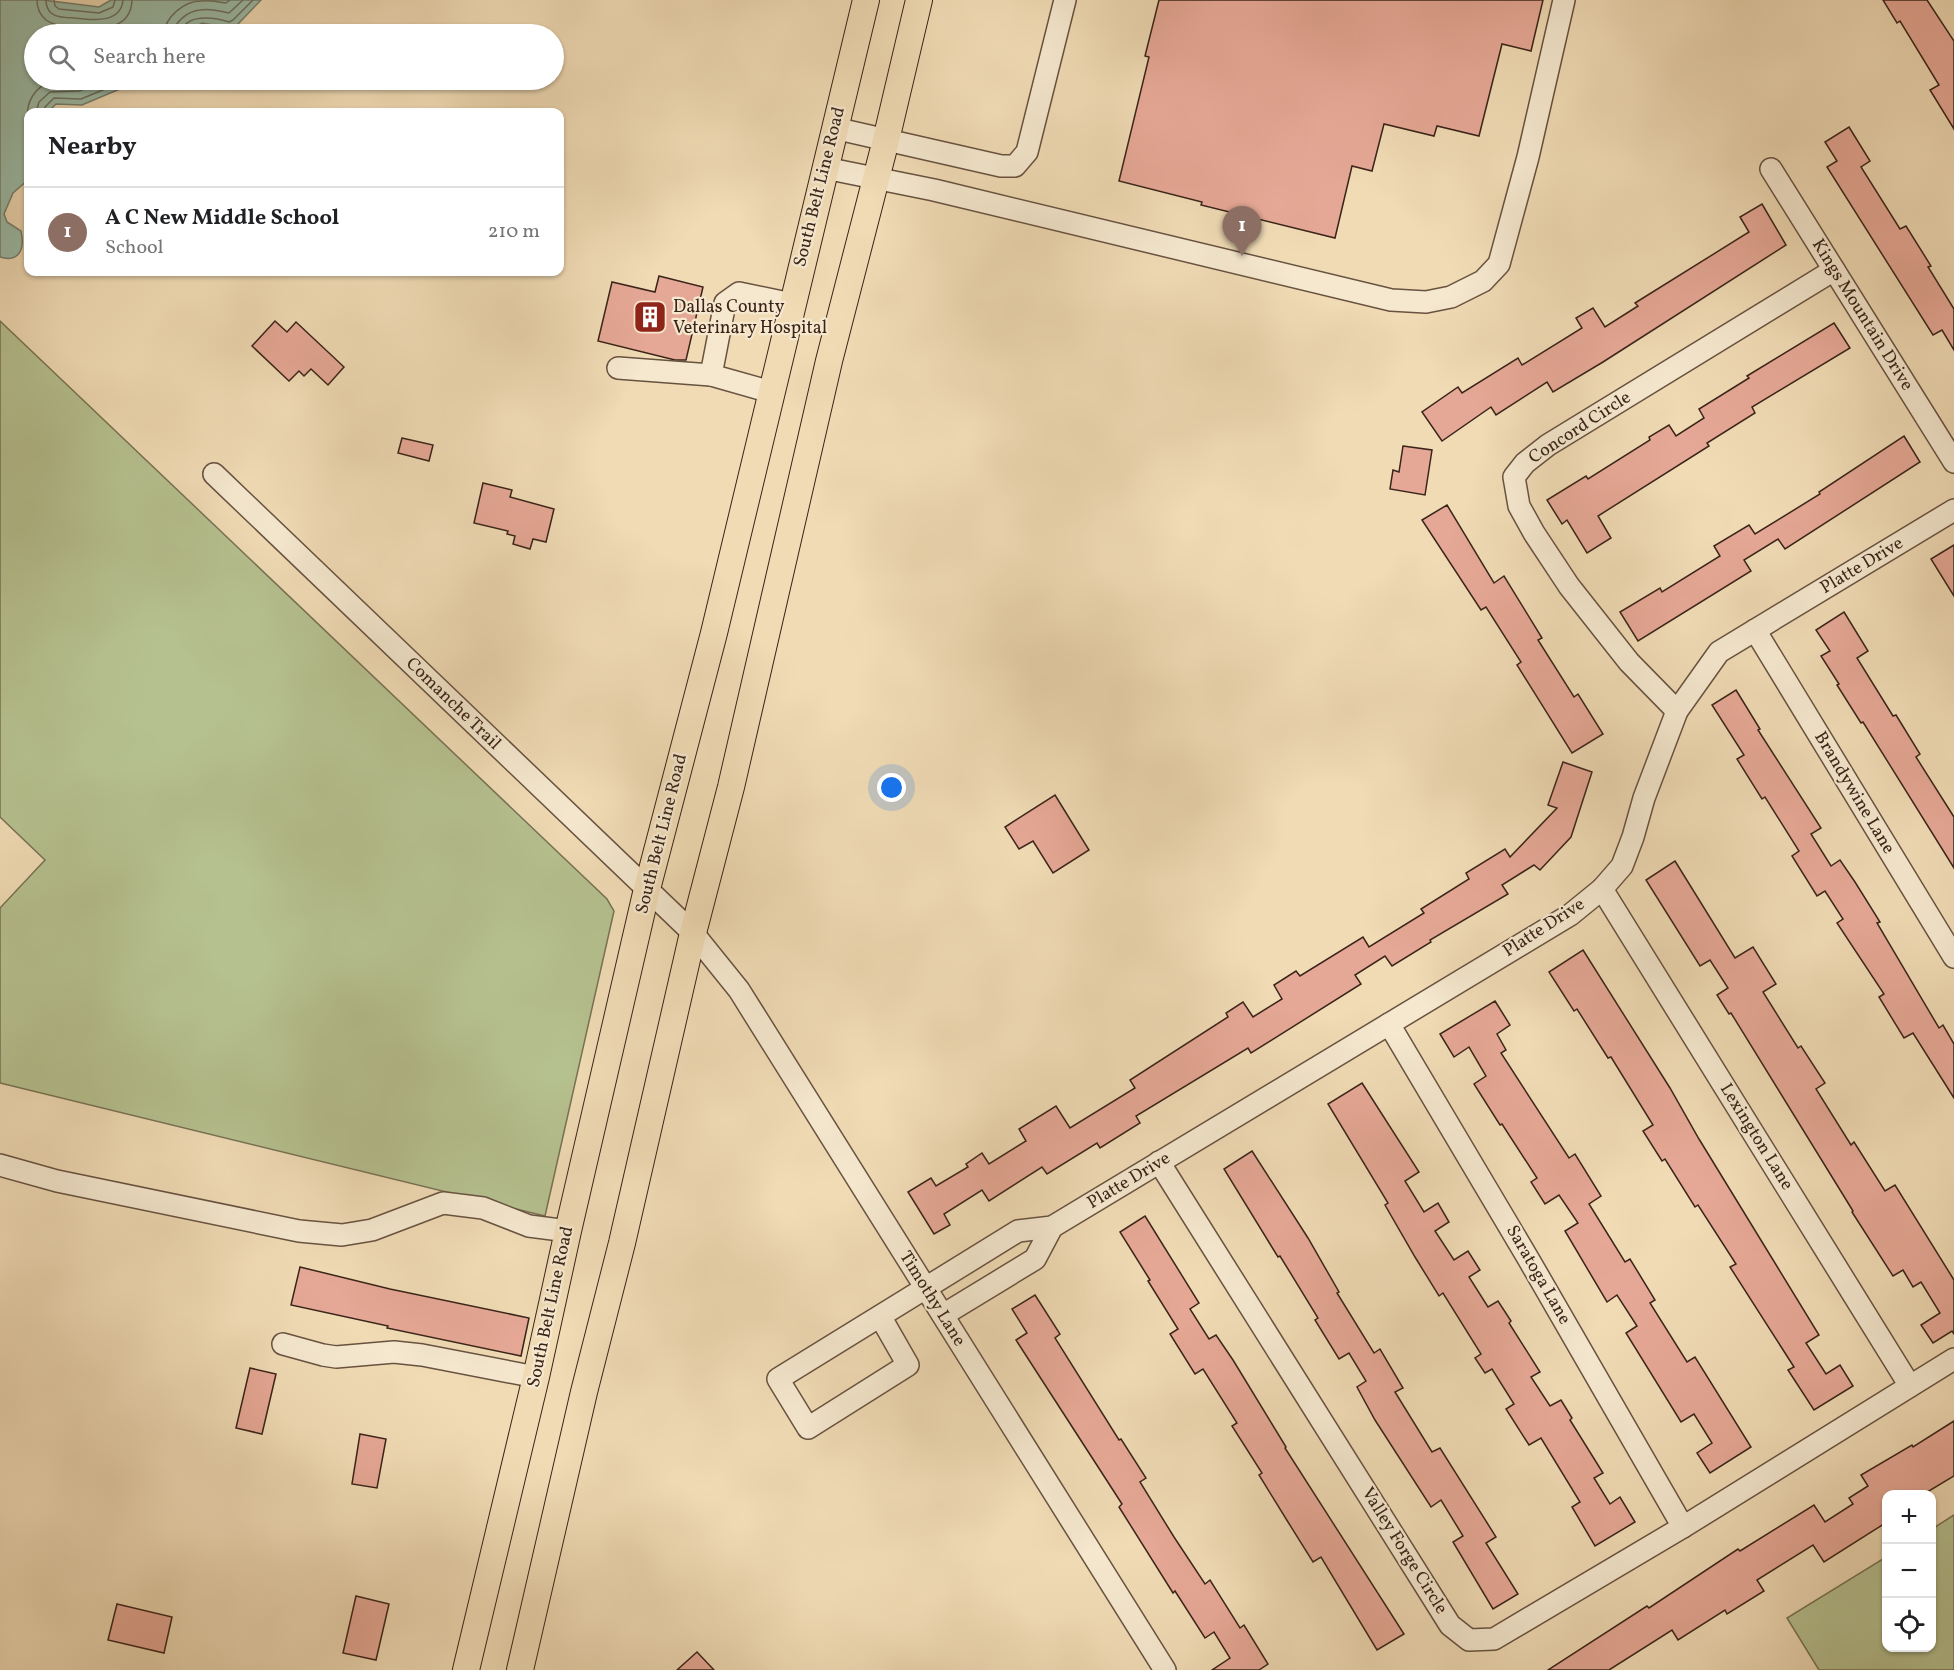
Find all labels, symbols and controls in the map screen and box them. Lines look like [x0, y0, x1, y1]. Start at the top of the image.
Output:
search box [24, 24, 564, 90]
icon: search [45, 41, 78, 74]
text: Search here [93, 42, 206, 73]
street label: South Belt Line Road [788, 104, 852, 270]
text: Nearby [48, 129, 137, 165]
text: A C New Middle School [105, 203, 339, 234]
pin: 1 [1222, 206, 1262, 256]
text: 1 [63, 218, 72, 246]
text: 210 m [488, 218, 540, 246]
text: School [105, 234, 163, 262]
street label: Kings Mountain Drive [1805, 234, 1919, 396]
place label: Dallas County Veterinary Hospital [673, 295, 827, 341]
building icon: Dallas County Veterinary Hospital [632, 299, 668, 335]
street label: Concord Circle [1524, 386, 1636, 470]
street label: Platte Drive [1816, 531, 1908, 601]
street label: Comanche Trail [400, 652, 506, 756]
street label: Brandywine Lane [1808, 727, 1900, 859]
street label: South Belt Line Road [630, 751, 694, 917]
your location [877, 773, 906, 802]
street label: Platte Drive [1498, 892, 1590, 964]
street label: Lexington Lane [1713, 1079, 1799, 1195]
street label: Platte Drive [1083, 1146, 1175, 1216]
street label: Saratoga Lane [1499, 1221, 1577, 1329]
street label: South Belt Line Road [522, 1224, 580, 1390]
street label: Timothy Lane [893, 1247, 971, 1351]
street label: Valley Forge Circle [1355, 1483, 1453, 1619]
map controls [1882, 1490, 1936, 1652]
button: + [1882, 1490, 1936, 1544]
button: − [1882, 1544, 1936, 1598]
button: locate [1882, 1598, 1936, 1652]

